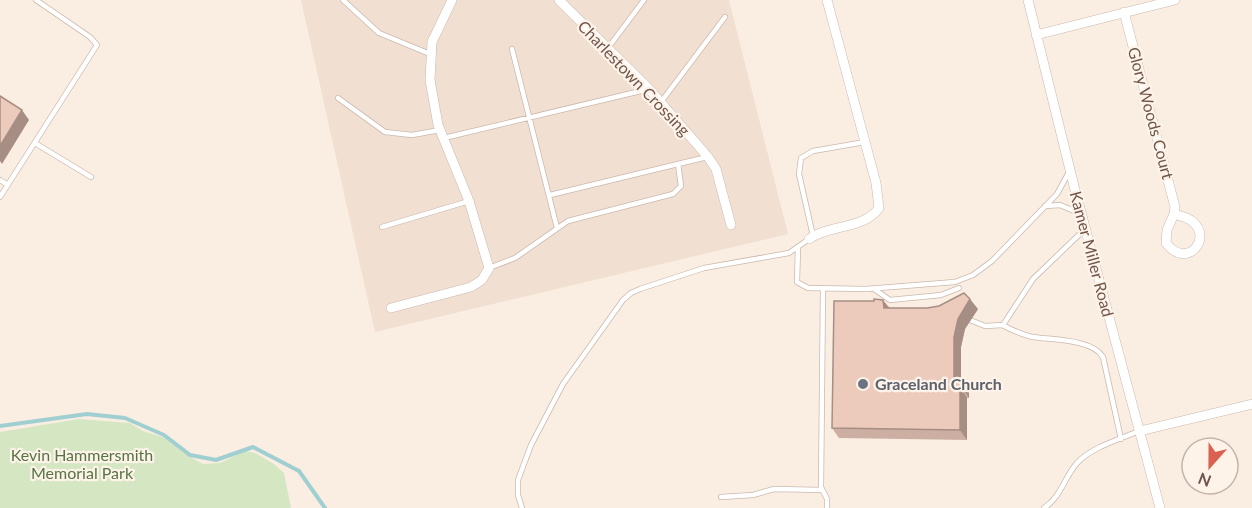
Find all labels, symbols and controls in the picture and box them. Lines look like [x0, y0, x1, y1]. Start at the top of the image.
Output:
street label: Charlestown Crossing [574, 16, 694, 139]
street label: Glory Woods Court [1125, 45, 1178, 181]
street label: Kamer Miller Road [1067, 189, 1118, 319]
place label: Graceland Church [875, 374, 1002, 393]
marker: Graceland Church [856, 377, 870, 391]
north arrow [1180, 436, 1240, 496]
park label: Kevin Hammersmith Memorial Park [11, 445, 153, 482]
text: N [1195, 469, 1214, 492]

